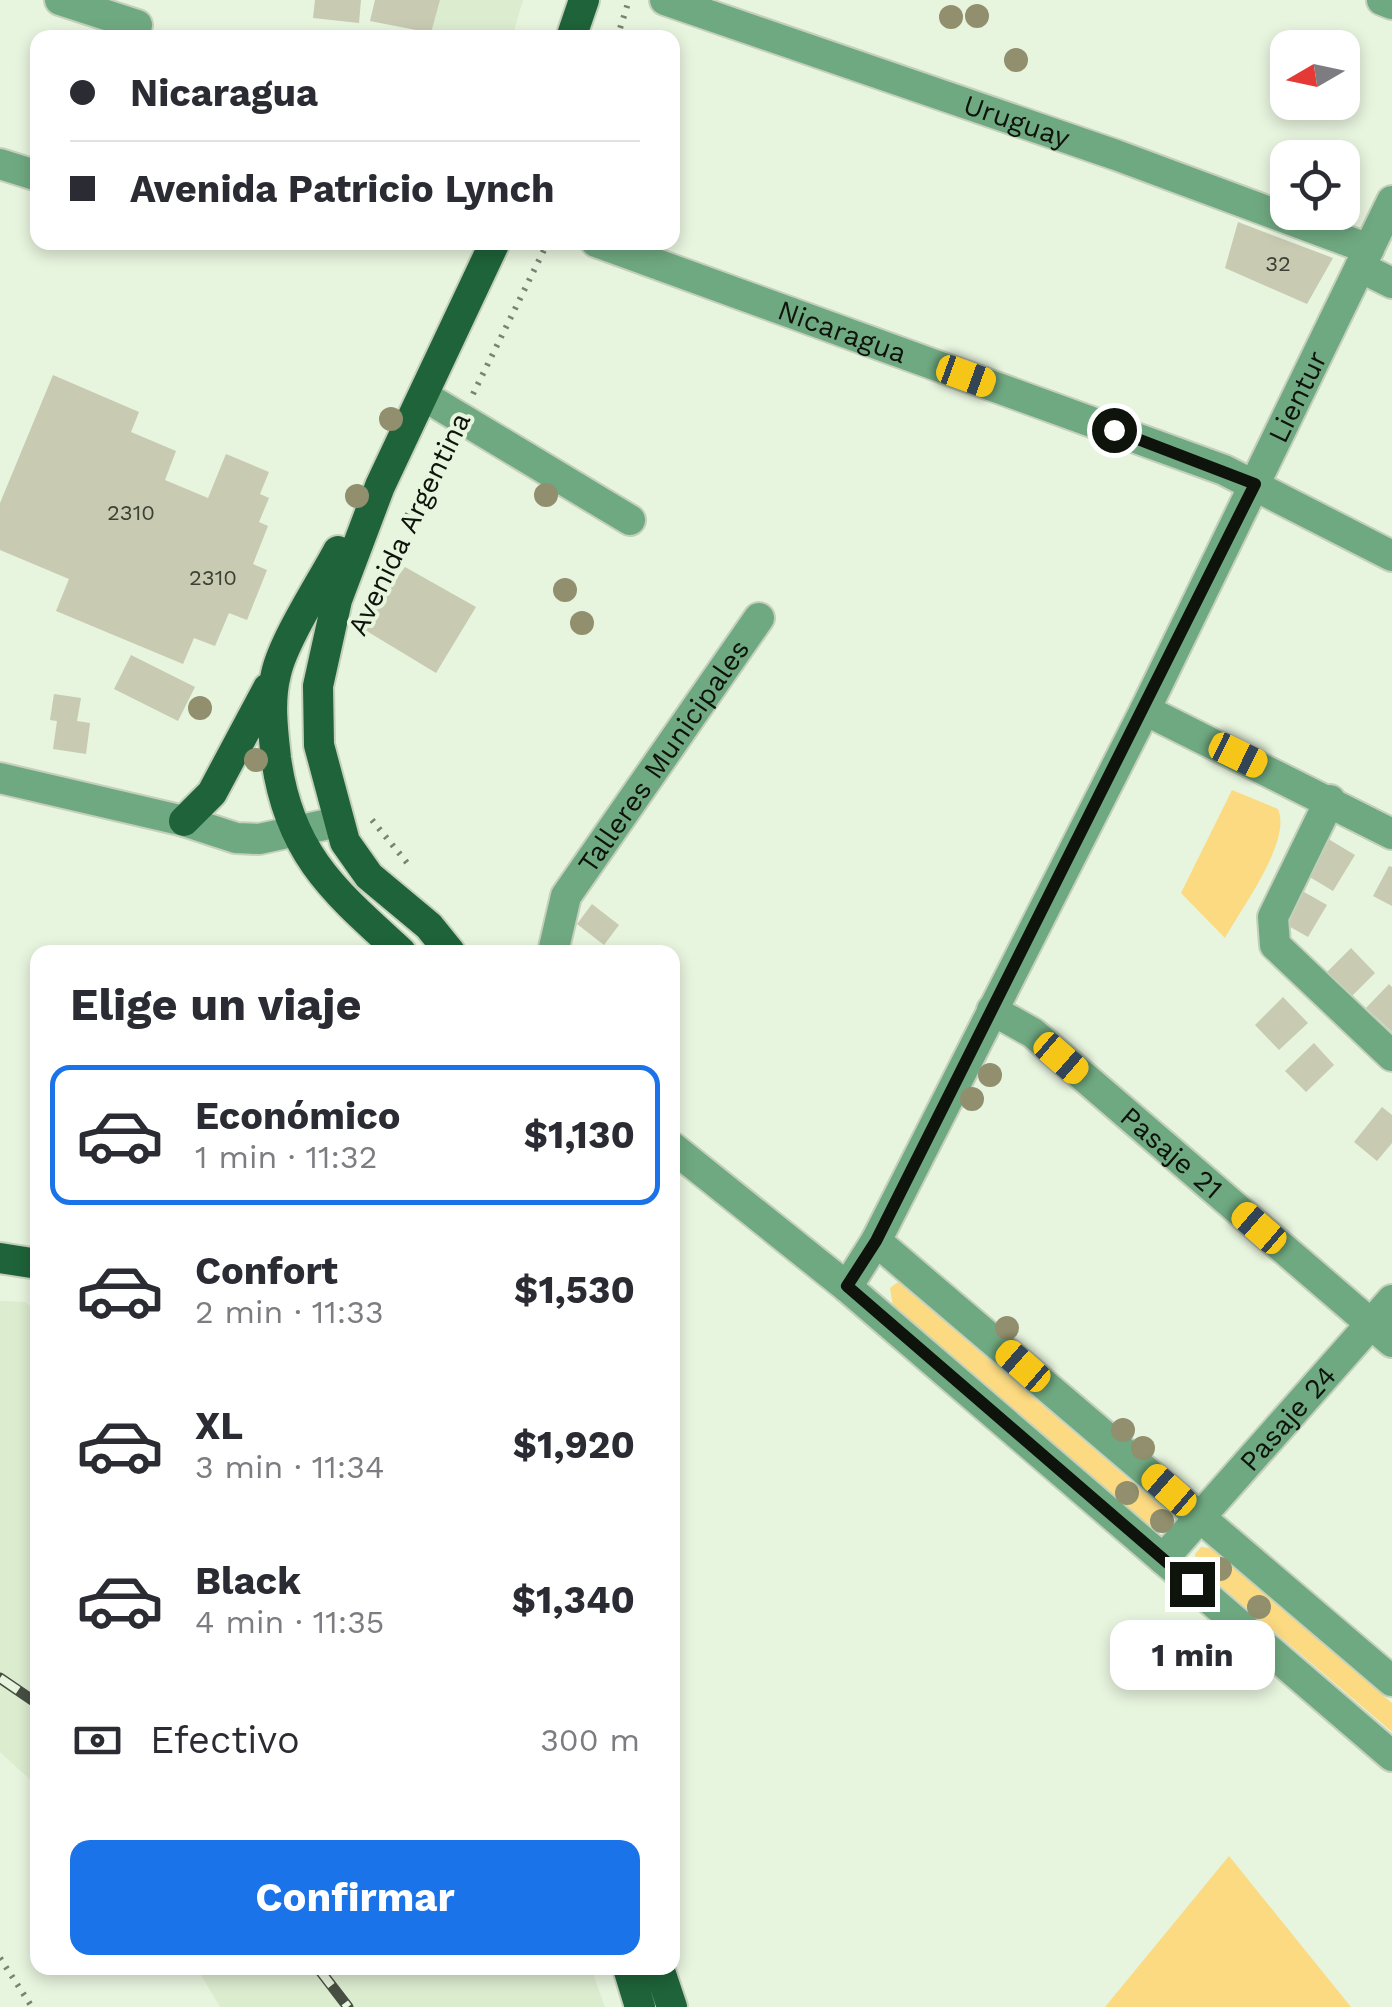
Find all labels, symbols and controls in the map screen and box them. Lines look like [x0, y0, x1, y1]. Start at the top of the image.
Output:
north arrow [1270, 30, 1360, 120]
map controls [1270, 30, 1360, 230]
text: Nicaragua [130, 71, 318, 115]
street label: Uruguay [959, 87, 1075, 155]
button: locate [1270, 140, 1360, 230]
text: Avenida Patricio Lynch [130, 167, 555, 211]
house number: 32 [1265, 251, 1291, 276]
street label: Nicaragua [773, 293, 911, 370]
street label: Lientur [1261, 345, 1333, 448]
car [933, 352, 999, 400]
street label: Avenida Argentina [341, 407, 477, 641]
route start [1092, 408, 1137, 453]
house number: 2310 [107, 500, 155, 525]
house number: 2310 [189, 565, 237, 590]
street label: Talleres Municipales [571, 633, 756, 879]
car [1204, 728, 1272, 782]
text: Elige un viaje [70, 978, 362, 1031]
car [1029, 1027, 1093, 1089]
icon: car [75, 1090, 165, 1180]
text: Económico [195, 1094, 400, 1138]
street label: Pasaje 21 [1114, 1099, 1229, 1205]
text: $1,130 [524, 1113, 635, 1157]
text: 1 min · 11:32 [195, 1138, 377, 1176]
car [1227, 1197, 1291, 1259]
icon: car [75, 1245, 165, 1335]
text: Confort [195, 1249, 338, 1293]
text: $1,530 [514, 1268, 635, 1312]
text: 2 min · 11:33 [195, 1293, 384, 1331]
car [991, 1335, 1055, 1397]
street label: Pasaje 24 [1232, 1359, 1343, 1478]
icon: car [75, 1400, 165, 1490]
text: XL [195, 1404, 243, 1448]
text: $1,920 [513, 1423, 635, 1467]
text: 3 min · 11:34 [195, 1448, 384, 1486]
car [1137, 1459, 1201, 1521]
icon: car [75, 1555, 165, 1645]
text: Black [195, 1559, 301, 1603]
route end [1170, 1562, 1215, 1607]
text: $1,340 [512, 1578, 635, 1622]
text: 4 min · 11:35 [195, 1603, 384, 1641]
callout: 1 min [1110, 1619, 1274, 1689]
text: 1 min [1151, 1636, 1234, 1674]
icon: cash [70, 1713, 125, 1768]
text: Efectivo [150, 1718, 300, 1762]
text: 300 m [540, 1721, 640, 1759]
button: Confirmar [70, 1840, 640, 1955]

